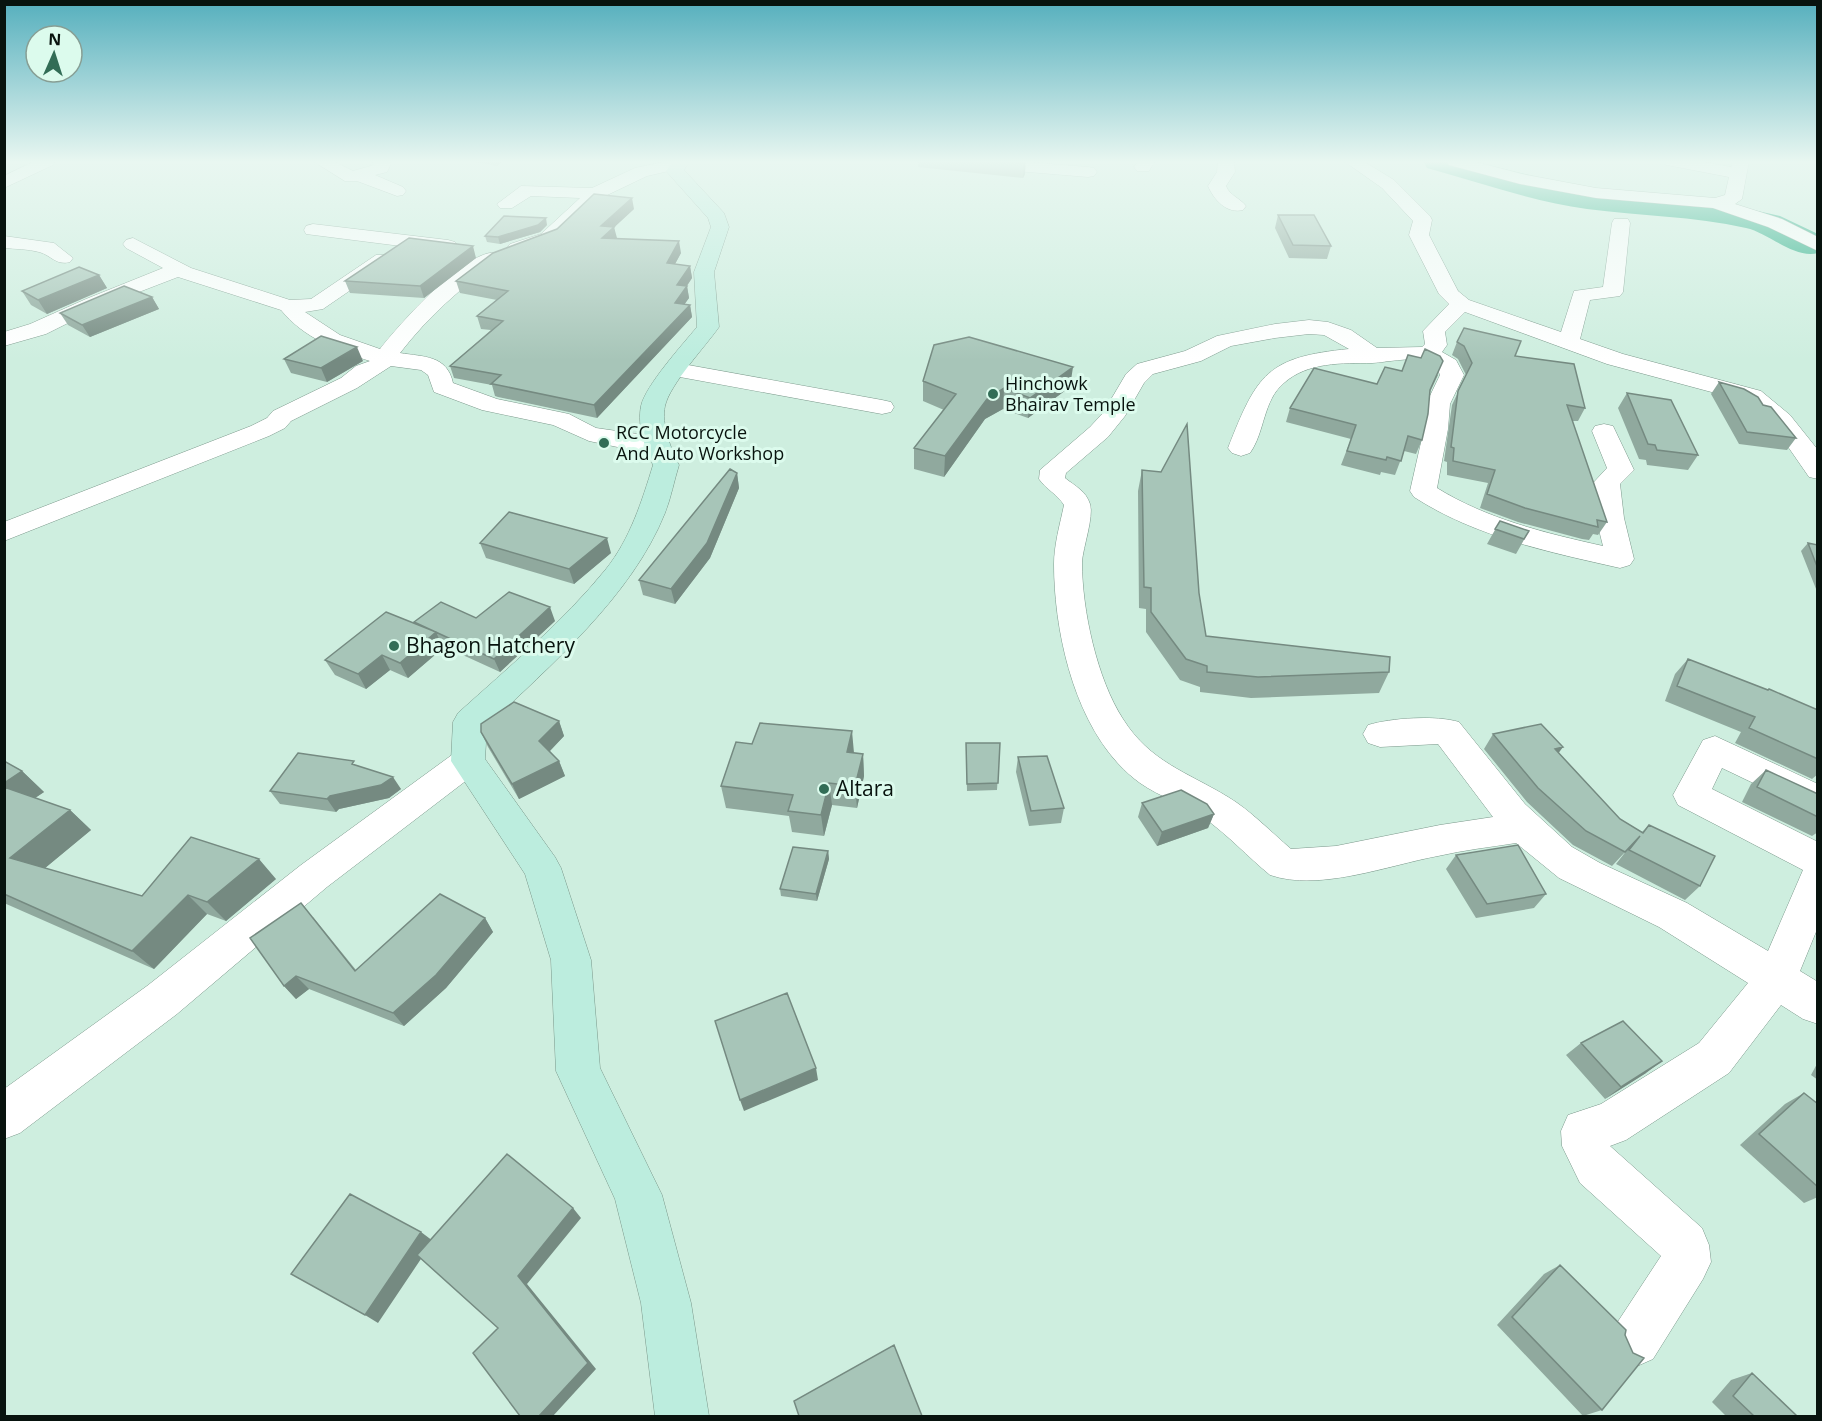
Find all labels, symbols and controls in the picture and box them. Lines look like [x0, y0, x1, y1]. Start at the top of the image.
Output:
north arrow [24, 24, 84, 84]
text: N [48, 28, 62, 50]
place label: Hinchowk Bhairav Temple [1005, 371, 1136, 416]
marker: Hinchowk Bhairav Temple [986, 387, 1000, 401]
place label: RCC Motorcycle And Auto Workshop [616, 420, 784, 465]
marker: RCC Motorcycle And Auto Workshop [597, 436, 611, 450]
place label: Bhagon Hatchery [406, 631, 575, 659]
marker: Bhagon Hatchery [387, 639, 401, 653]
place label: Altara [836, 774, 894, 802]
marker: Altara [817, 782, 831, 796]

